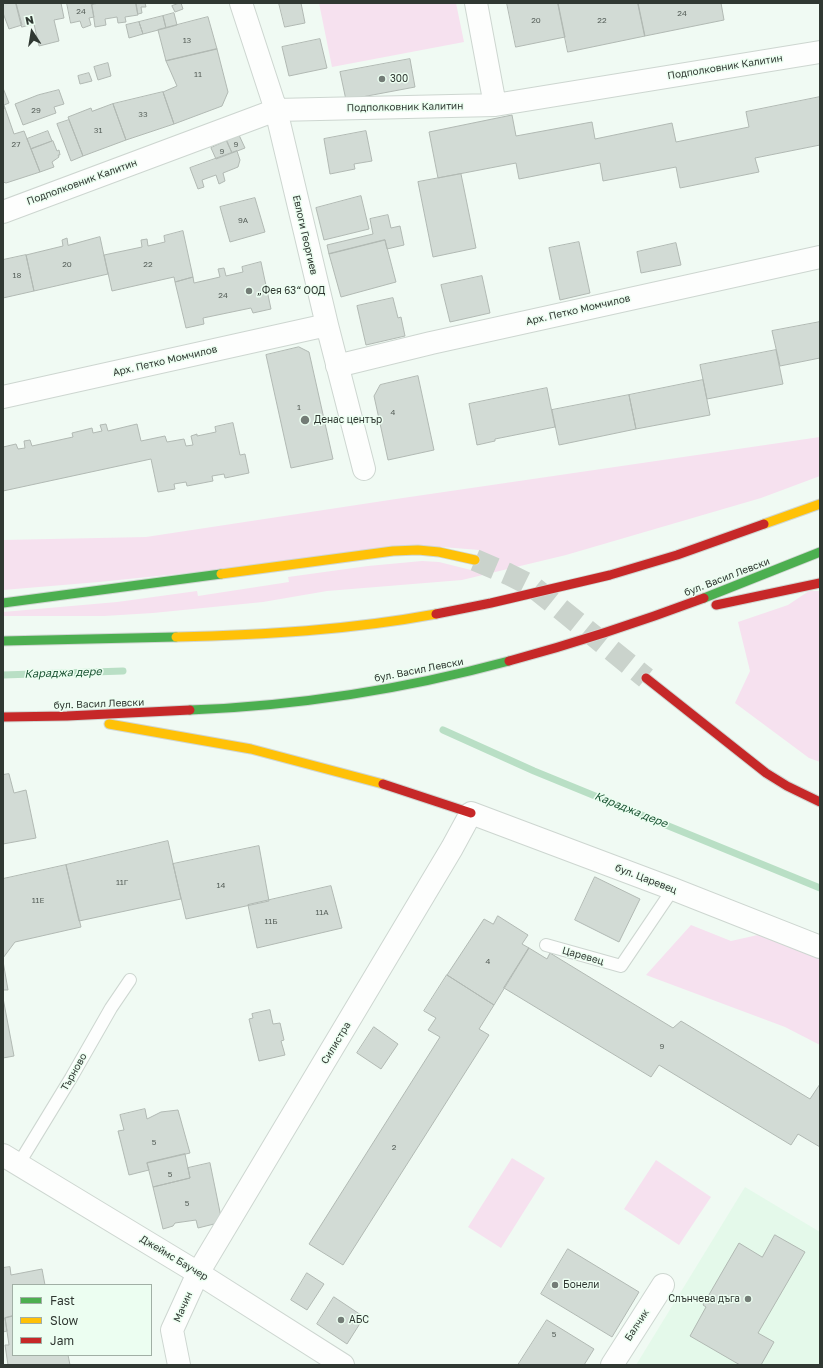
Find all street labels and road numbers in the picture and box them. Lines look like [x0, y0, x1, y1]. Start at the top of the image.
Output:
street label: Подполковник Калитин [667, 52, 783, 82]
street label: Подполковник Калитин [347, 100, 463, 114]
street label: Подполковник Калитин [25, 156, 139, 208]
street label: Евлоги Георгиев [290, 194, 320, 276]
street label: Арх. Петко Момчилов [525, 292, 631, 328]
street label: Арх. Петко Момчилов [112, 343, 218, 379]
street label: бул. Васил Левски [683, 555, 771, 599]
street label: бул. Васил Левски [373, 655, 465, 685]
street label: бул. Васил Левски [53, 696, 145, 712]
street label: бул. Царевец [613, 862, 679, 896]
street label: Царевец [561, 944, 605, 968]
street label: Силистра [319, 1020, 353, 1066]
street label: Търново [58, 1051, 90, 1093]
street label: Джеймс Баучер [138, 1233, 210, 1283]
street label: Мачин [171, 1290, 195, 1324]
street label: Балчик [622, 1307, 652, 1343]

